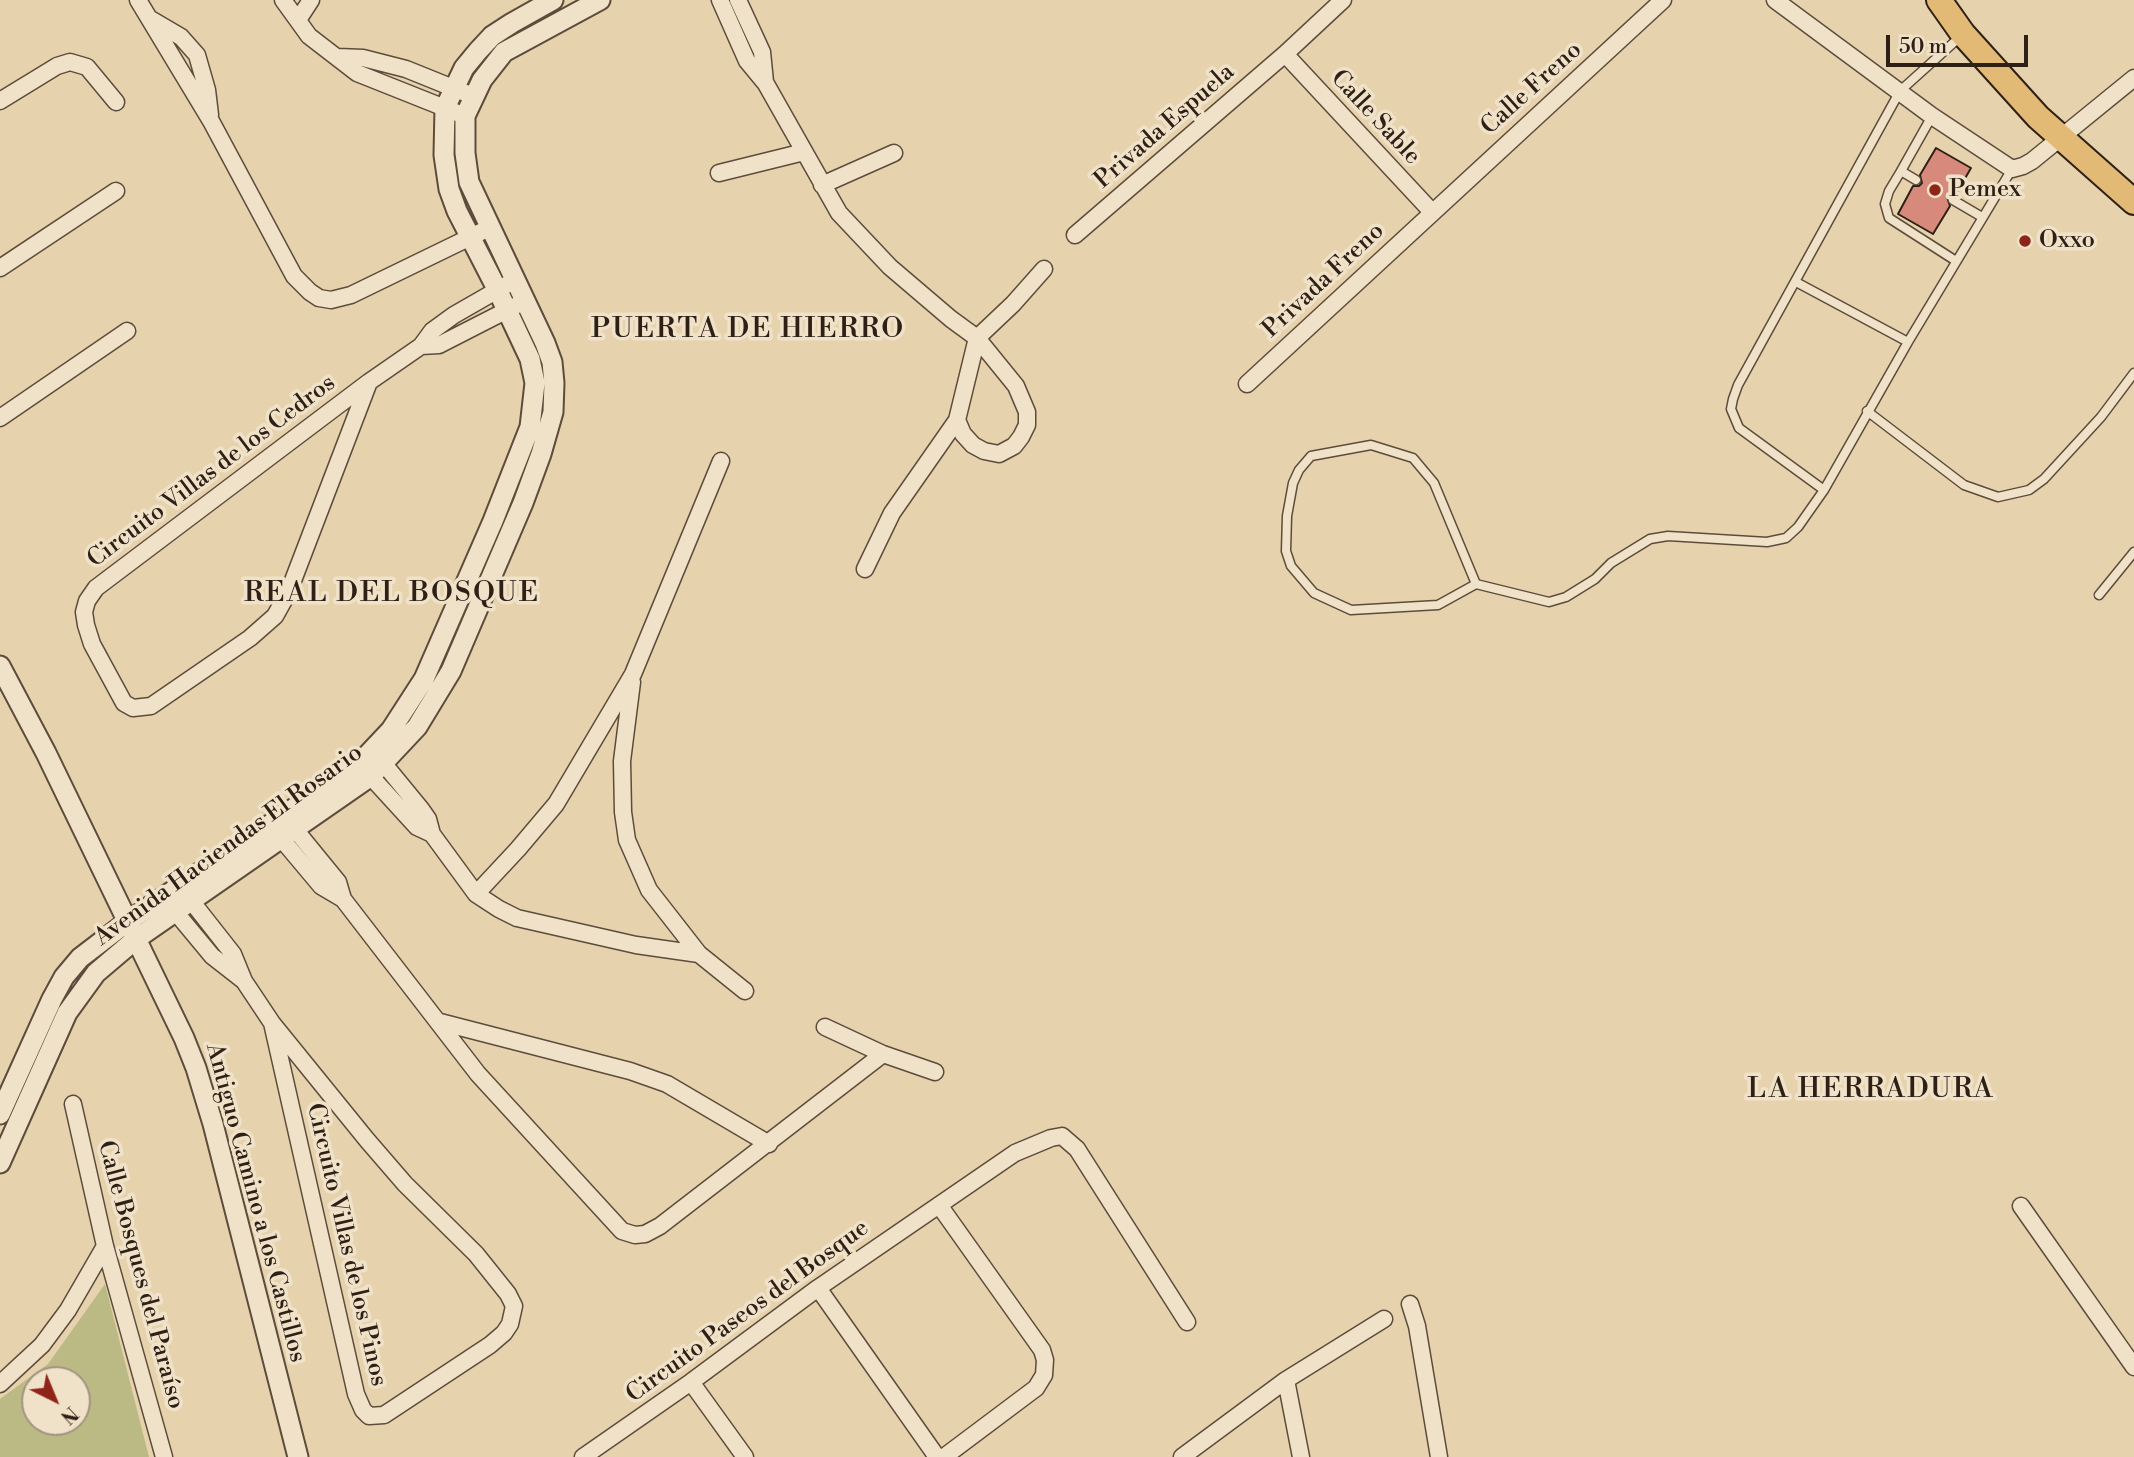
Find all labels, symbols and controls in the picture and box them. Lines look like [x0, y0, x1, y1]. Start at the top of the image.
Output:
scale bar [1889, 21, 2031, 65]
text: 50 m [1899, 34, 1947, 60]
street label: Calle Freno [1476, 36, 1588, 142]
street label: Privada Espuela [1089, 58, 1241, 196]
street label: Calle Sable [1324, 65, 1426, 171]
place label: Pemex [1949, 176, 2021, 204]
marker: Pemex [1927, 182, 1943, 198]
street label: Privada Freno [1257, 217, 1391, 345]
place label: Oxxo [2039, 227, 2095, 255]
marker: Oxxo [2017, 233, 2033, 249]
district label: PUERTA DE HIERRO [593, 313, 903, 347]
street label: Circuito Villas de los Cedros [82, 369, 342, 575]
district label: REAL DEL BOSQUE [246, 577, 538, 611]
street label: Avenida Haciendas El Rosario [89, 739, 369, 953]
street label: Antiguo Camino a los Castillos [198, 1040, 312, 1366]
district label: LA HERRADURA [1749, 1073, 1993, 1107]
street label: Circuito Villas de los Pinos [299, 1101, 393, 1389]
street label: Calle Bosques del Paraíso [90, 1138, 190, 1412]
street label: Circuito Paseos del Bosque [621, 1214, 875, 1410]
north arrow [21, 1366, 91, 1436]
text: N [55, 1401, 83, 1429]

